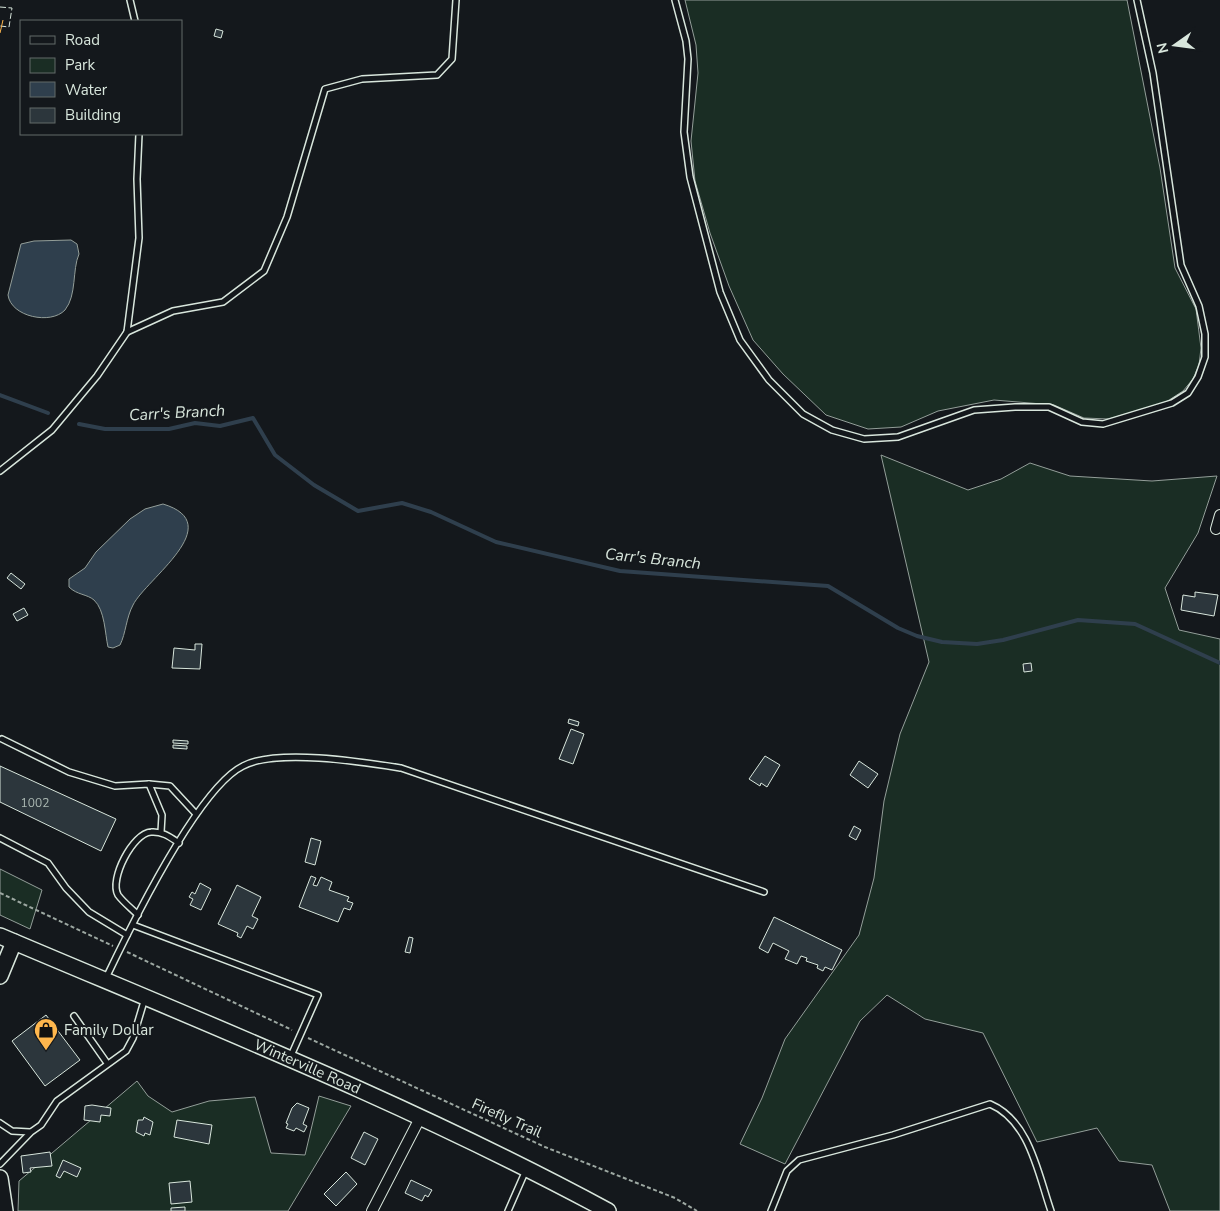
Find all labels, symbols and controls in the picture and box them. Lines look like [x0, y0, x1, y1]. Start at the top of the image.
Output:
legend [20, 20, 182, 135]
north arrow [1150, 20, 1200, 70]
text: Road [65, 30, 100, 50]
text: N [1152, 41, 1173, 55]
text: Park [65, 55, 95, 75]
text: Water [65, 80, 108, 100]
text: Building [65, 105, 121, 125]
water label: Carr's Branch [128, 399, 226, 427]
water label: Carr's Branch [604, 543, 702, 575]
house number: 1002 [21, 795, 49, 811]
shop icon: Family Dollar [33, 1017, 59, 1051]
place label: Family Dollar [64, 1020, 154, 1040]
street label: Winterville Road [251, 1034, 364, 1099]
street label: Firefly Trail [469, 1094, 546, 1143]

